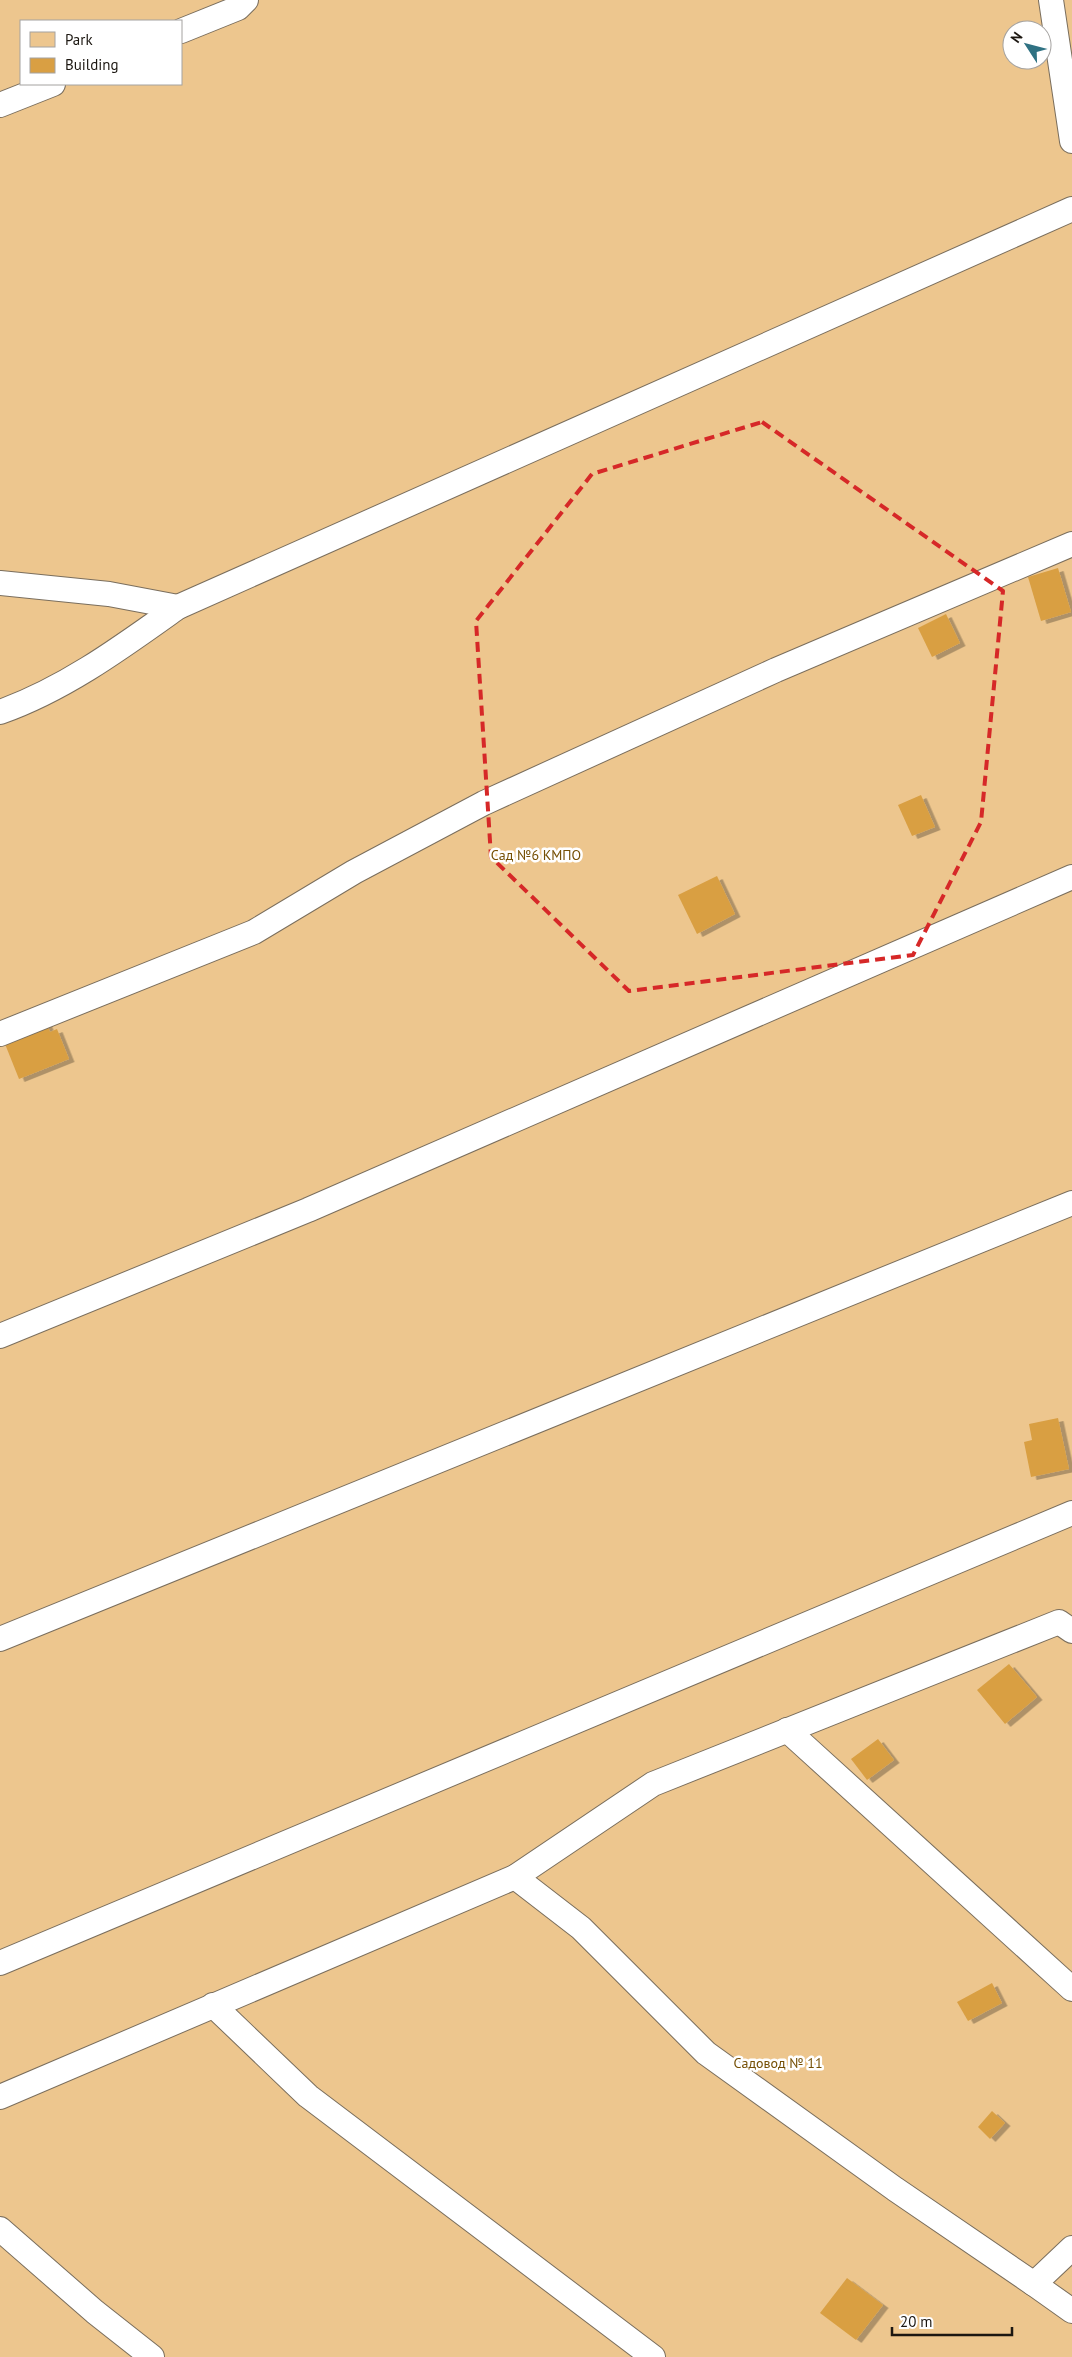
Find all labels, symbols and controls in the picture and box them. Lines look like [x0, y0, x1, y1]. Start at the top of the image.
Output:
legend [20, 20, 182, 85]
north arrow [1002, 20, 1052, 70]
text: N [1006, 28, 1026, 46]
text: Park [65, 30, 93, 49]
text: Building [65, 55, 119, 74]
park label: Сад №6 КМПО [491, 846, 581, 864]
park label: Садовод № 11 [733, 2054, 823, 2072]
scale bar [892, 2304, 1012, 2336]
text: 20 m [900, 2312, 933, 2331]

